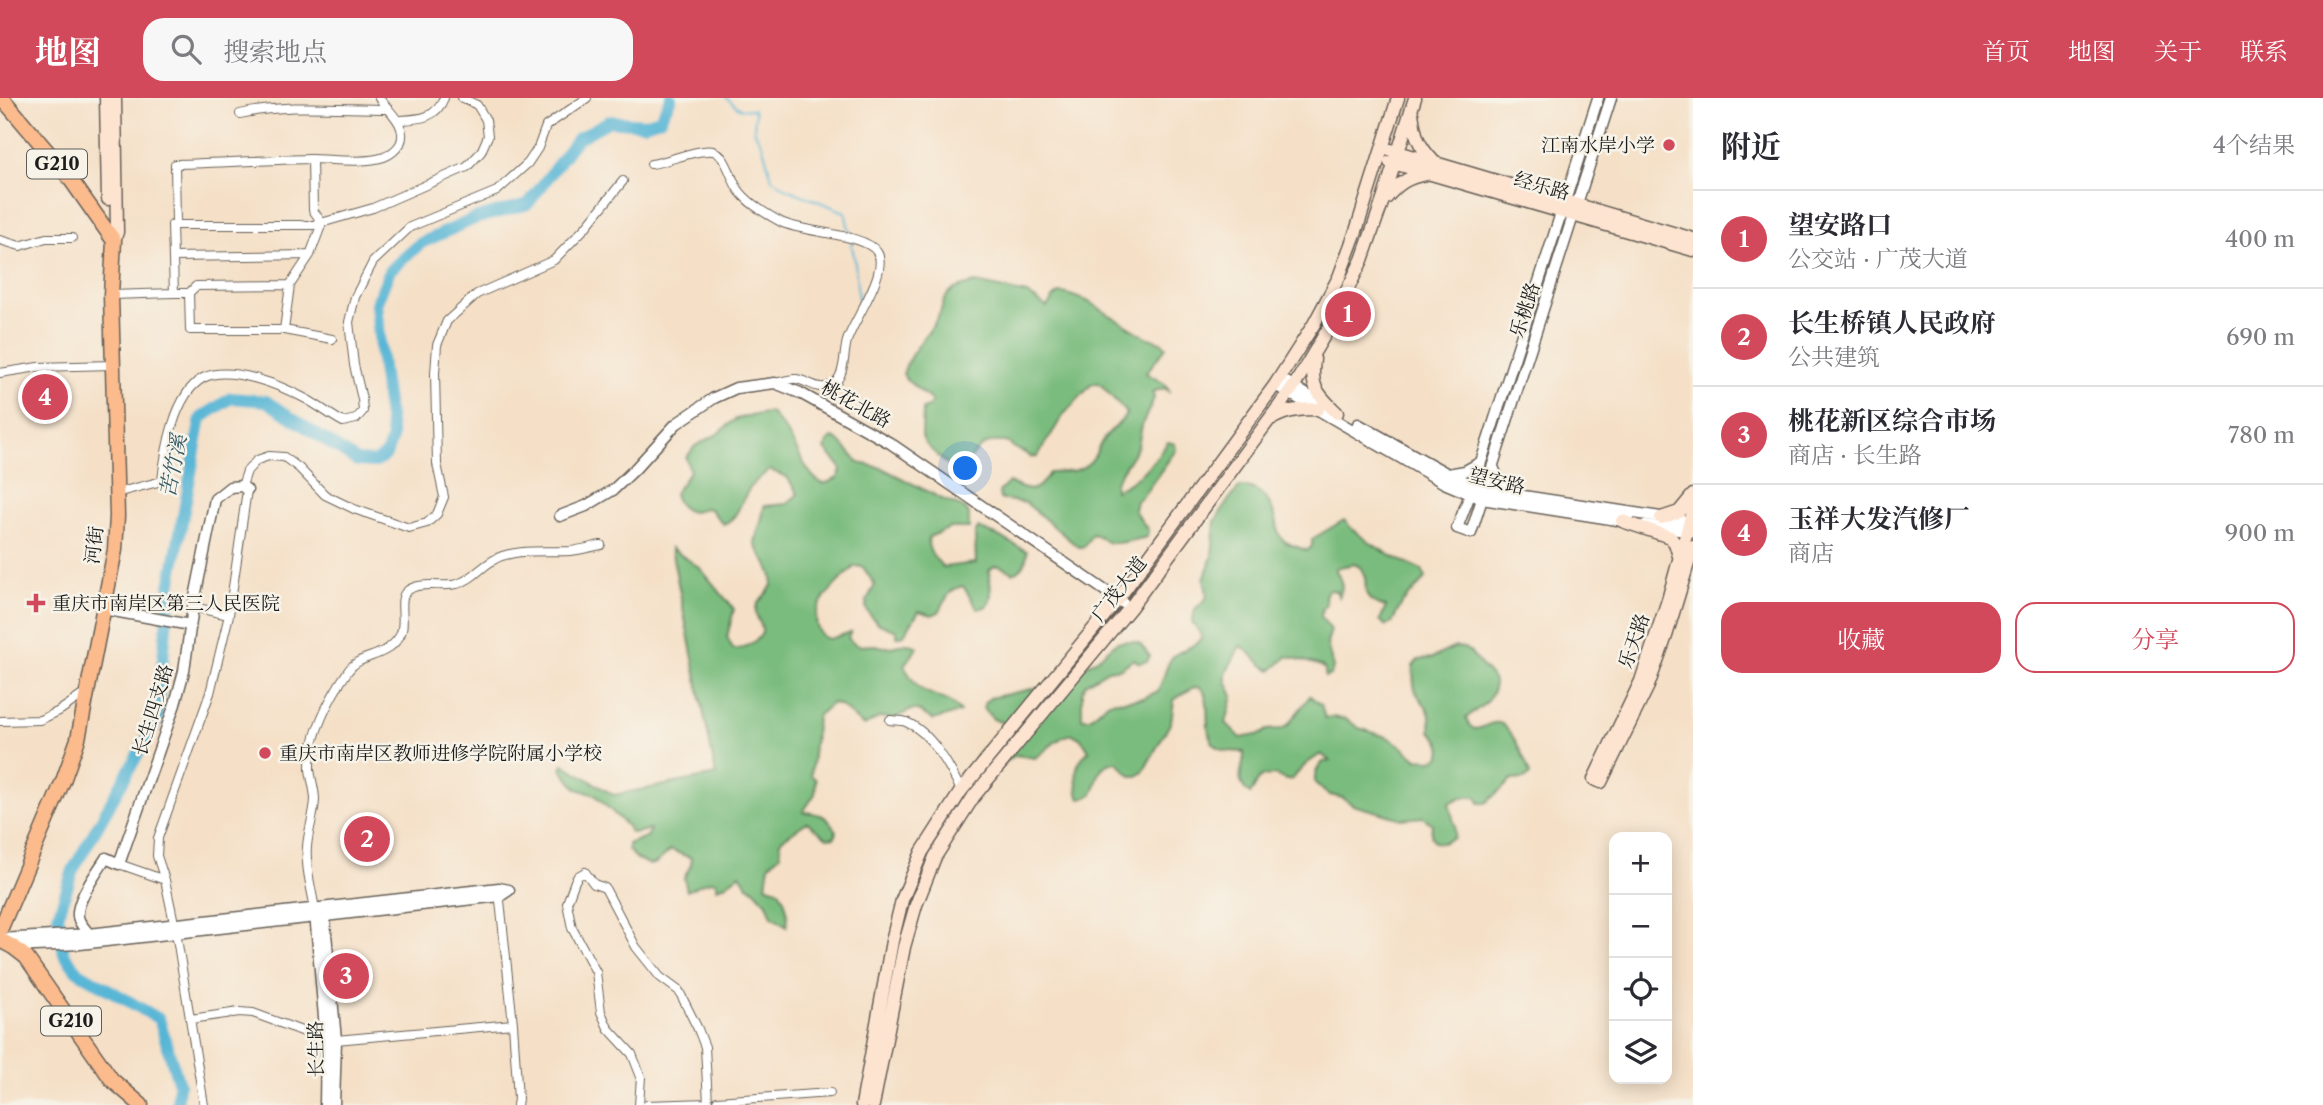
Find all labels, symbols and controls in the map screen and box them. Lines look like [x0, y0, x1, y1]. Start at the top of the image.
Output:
search box [143, 18, 633, 81]
icon: search [167, 30, 205, 68]
text: 地图 [35, 32, 101, 73]
text: 搜索地点 [223, 36, 327, 68]
text: 首页 [1982, 37, 2030, 66]
text: 地图 [2068, 37, 2116, 66]
text: 关于 [2154, 37, 2202, 66]
text: 联系 [2240, 37, 2288, 66]
text: 附近 [1721, 128, 1781, 165]
text: 4个结果 [2213, 131, 2295, 159]
place label: 江南水岸小学 [1541, 134, 1655, 157]
marker: 江南水岸小学 [1661, 137, 1677, 153]
road number: G210 [27, 150, 87, 178]
street label: 经乐路 [1511, 167, 1573, 205]
text: 望安路口 [1788, 209, 1892, 241]
text: 1 [1739, 225, 1749, 253]
text: 400 m [2225, 225, 2295, 253]
text: 公交站 · 广茂大道 [1788, 245, 1968, 273]
street label: 乐桃路 [1505, 279, 1545, 341]
pin: 1 [1325, 288, 1371, 340]
text: 长生桥镇人民政府 [1788, 307, 1996, 339]
text: 2 [1737, 323, 1751, 351]
text: 690 m [2226, 323, 2295, 351]
text: 公共建筑 [1788, 343, 1880, 371]
pin: 4 [22, 371, 68, 423]
street label: 桃花北路 [817, 376, 895, 432]
text: 桃花新区综合市场 [1788, 405, 1996, 437]
text: 3 [1738, 421, 1751, 449]
text: 780 m [2228, 421, 2295, 449]
water label: 苦竹溪 [155, 431, 192, 499]
text: 商店 · 长生路 [1788, 441, 1922, 469]
your location [948, 451, 982, 485]
street label: 望安路 [1467, 463, 1527, 499]
text: 玉祥大发汽修厂 [1788, 503, 1970, 535]
text: 4 [1737, 519, 1751, 547]
text: 900 m [2225, 519, 2295, 547]
street label: 河街 [80, 525, 108, 565]
text: 商店 [1788, 539, 1834, 567]
street label: 广茂大道 [1087, 552, 1151, 626]
place label: 重庆市南岸区第三人民医院 [52, 592, 280, 615]
marker: 重庆市南岸区第三人民医院 [26, 593, 46, 613]
button: 收藏 [1721, 602, 2001, 673]
button: 分享 [2015, 602, 2295, 673]
street label: 乐天路 [1614, 610, 1654, 672]
street label: 长生四支路 [128, 661, 178, 759]
place label: 重庆市南岸区教师进修学院附属小学校 [279, 742, 602, 765]
marker: 重庆市南岸区教师进修学院附属小学校 [257, 745, 273, 761]
pin: 2 [344, 813, 390, 865]
map controls [1609, 832, 1672, 1084]
button: + [1609, 832, 1672, 895]
button: − [1609, 895, 1672, 958]
pin: 3 [323, 950, 369, 1002]
button: locate [1609, 958, 1672, 1021]
road number: G210 [41, 1006, 101, 1036]
street label: 长生路 [304, 1020, 328, 1078]
button: layers [1609, 1021, 1672, 1084]

